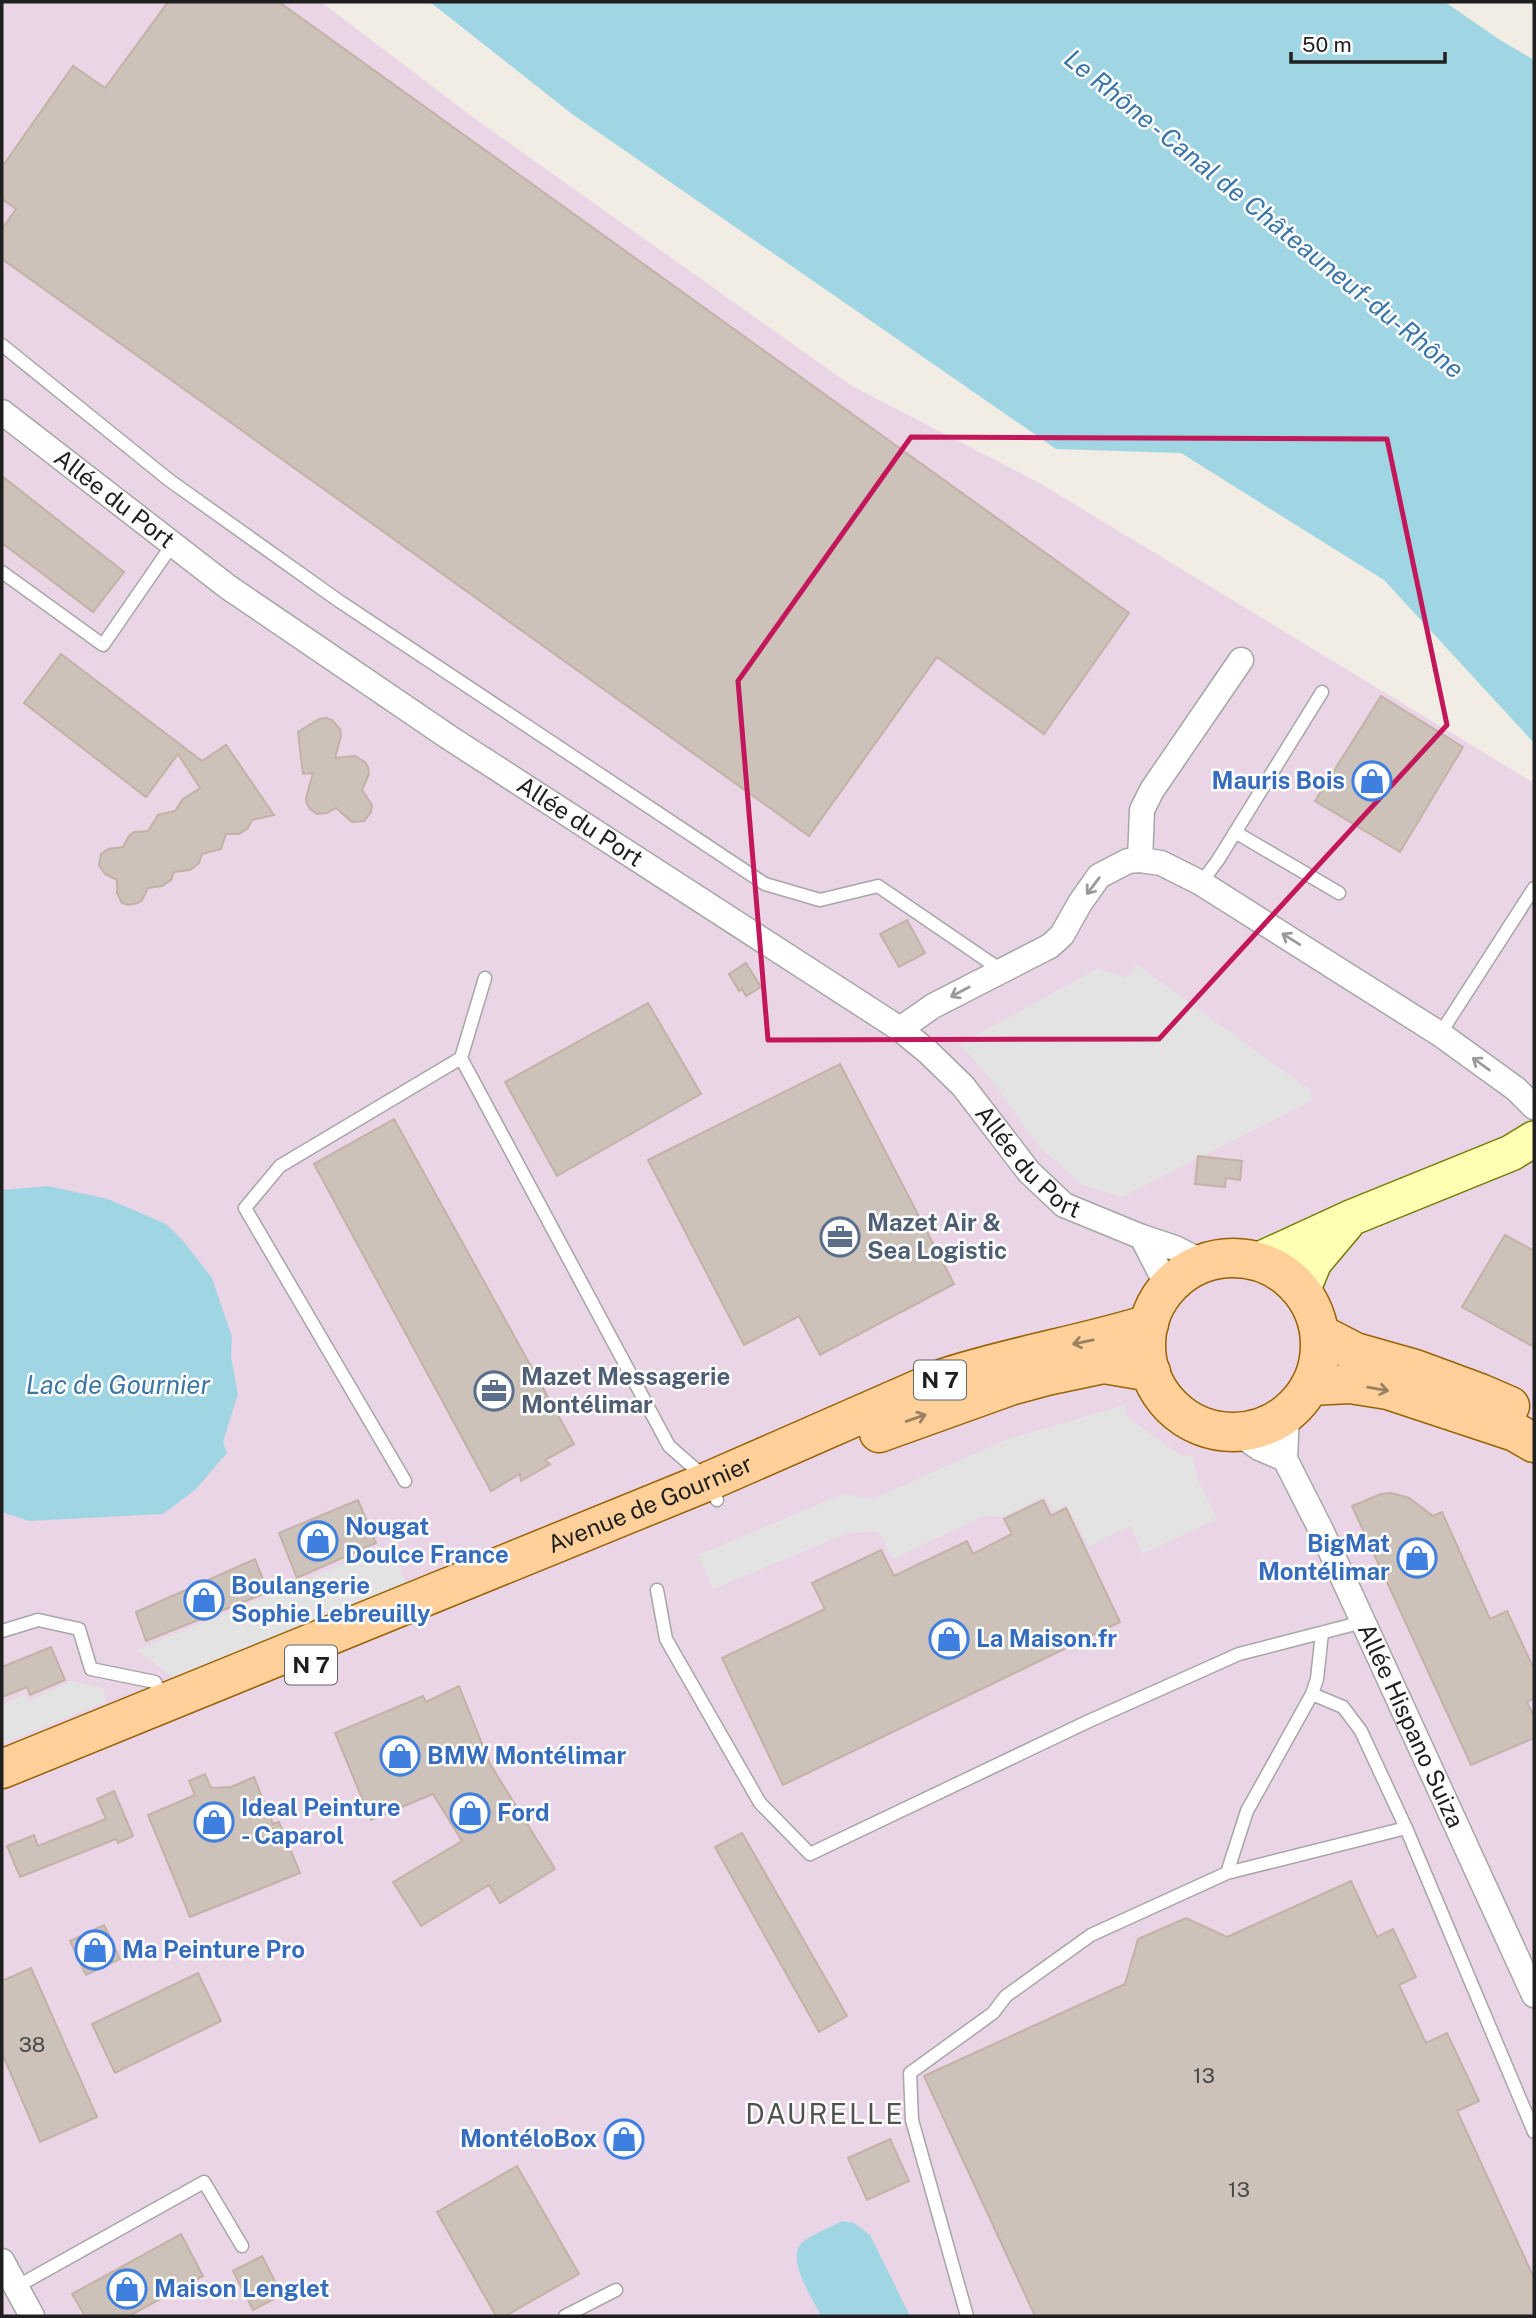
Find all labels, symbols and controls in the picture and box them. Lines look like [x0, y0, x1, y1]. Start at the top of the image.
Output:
scale bar [1291, 21, 1445, 65]
text: 50 m [1302, 32, 1352, 57]
water label: Le Rhône - Canal de Châteauneuf-du-Rhône [1058, 43, 1470, 385]
street label: Allée du Port [49, 443, 181, 553]
shop icon: Mauris Bois [1351, 760, 1393, 802]
place label: Mauris Bois [1211, 766, 1345, 794]
street label: Allée du Port [512, 770, 649, 872]
one-way arrow [1086, 876, 1101, 895]
one-way arrow [1282, 932, 1301, 947]
one-way arrow [950, 985, 971, 999]
one-way arrow [1472, 1057, 1491, 1071]
street label: Allée du Port [970, 1100, 1085, 1223]
place label: Mazet Air & Sea Logistic [867, 1208, 1007, 1264]
office icon: Mazet Air & Sea Logistic [819, 1216, 861, 1258]
one-way arrow [1072, 1336, 1095, 1349]
road number: N 7 [914, 1360, 966, 1400]
place label: Mazet Messagerie Montélimar [521, 1362, 730, 1418]
water label: Lac de Gournier [26, 1369, 210, 1400]
office icon: Mazet Messagerie Montélimar [473, 1370, 515, 1412]
one-way arrow [1366, 1383, 1389, 1396]
one-way arrow [905, 1411, 927, 1423]
street label: Avenue de Gournier [543, 1449, 756, 1558]
place label: Nougat Doulce France [345, 1512, 509, 1568]
shop icon: Nougat Doulce France [297, 1520, 339, 1562]
place label: BigMat Montélimar [1258, 1529, 1390, 1585]
shop icon: BigMat Montélimar [1396, 1537, 1438, 1579]
place label: Boulangerie Sophie Lebreuilly [231, 1571, 431, 1627]
shop icon: Boulangerie Sophie Lebreuilly [183, 1579, 225, 1621]
shop icon: La Maison.fr [928, 1618, 970, 1660]
street label: Allée Hispano Suiza [1353, 1619, 1470, 1832]
place label: La Maison.fr [976, 1624, 1117, 1652]
road number: N 7 [285, 1646, 337, 1684]
shop icon: BMW Montélimar [379, 1735, 421, 1777]
place label: BMW Montélimar [427, 1741, 626, 1769]
shop icon: Ford [449, 1792, 491, 1834]
place label: Ideal Peinture - Caparol [241, 1793, 401, 1849]
place label: Ford [497, 1798, 550, 1826]
shop icon: Ideal Peinture - Caparol [193, 1801, 235, 1843]
shop icon: Ma Peinture Pro [74, 1929, 116, 1971]
place label: Ma Peinture Pro [122, 1935, 305, 1963]
house number: 38 [19, 2032, 45, 2057]
house number: 13 [1193, 2063, 1215, 2088]
district label: DAURELLE [745, 2097, 905, 2130]
shop icon: MontéloBox [603, 2118, 645, 2160]
place label: MontéloBox [460, 2124, 597, 2152]
house number: 13 [1228, 2177, 1250, 2202]
shop icon: Maison Lenglet [106, 2268, 148, 2310]
place label: Maison Lenglet [154, 2274, 330, 2302]

